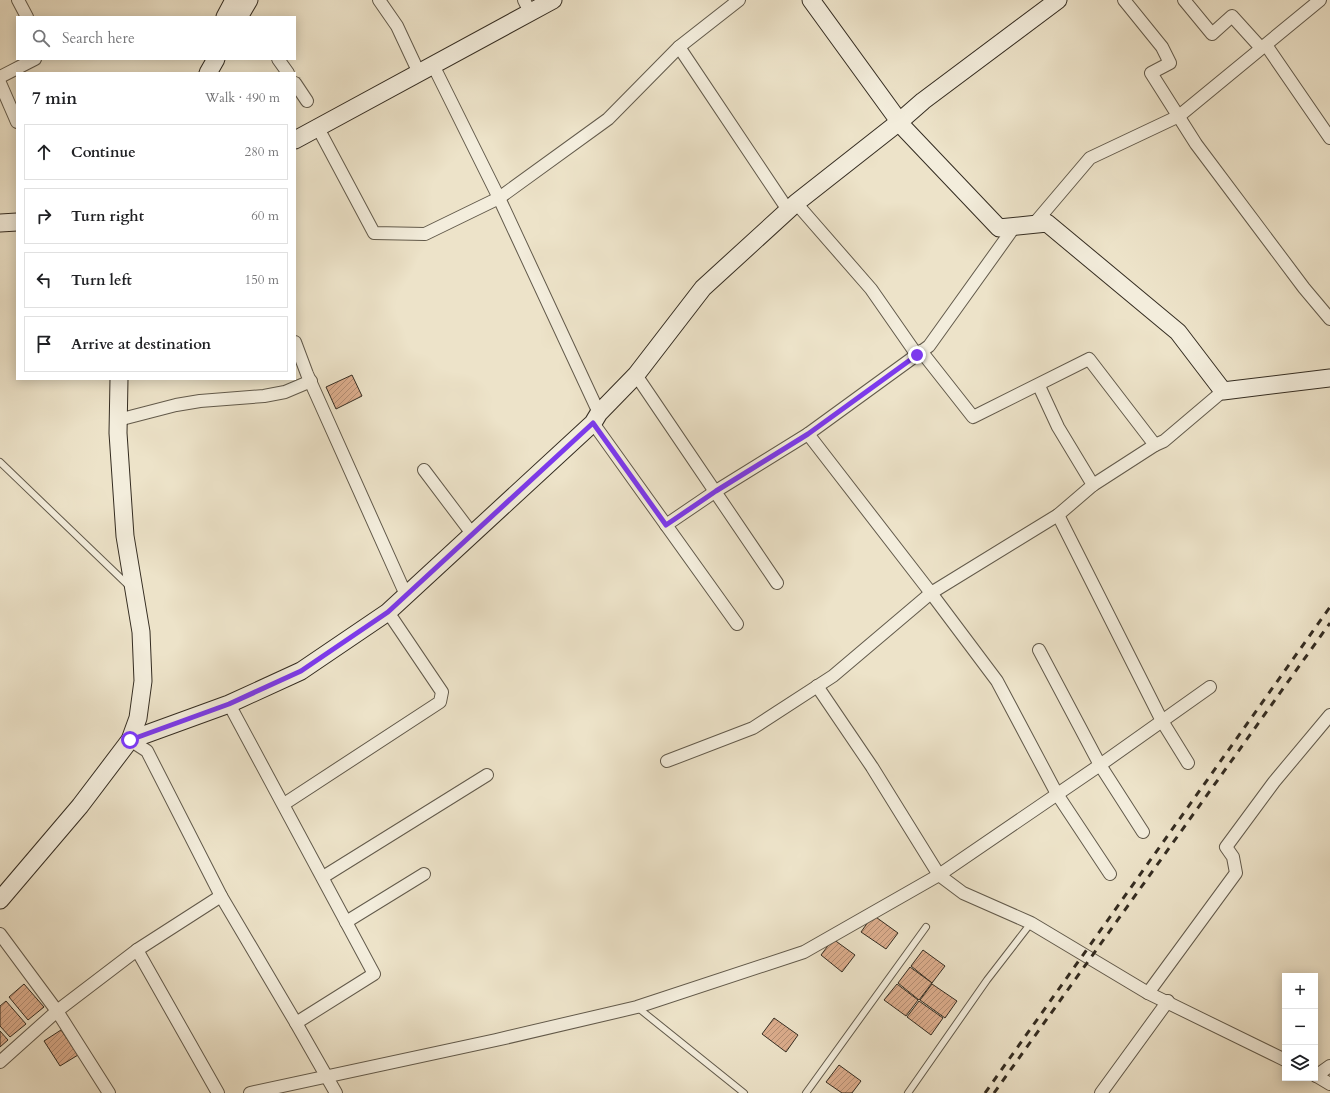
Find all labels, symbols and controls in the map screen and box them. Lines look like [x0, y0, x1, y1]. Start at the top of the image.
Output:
search box [16, 16, 296, 60]
icon: search [30, 27, 52, 49]
text: Search here [62, 28, 135, 48]
text: 7 min [32, 87, 77, 110]
text: Walk · 490 m [205, 89, 280, 107]
icon: ahead [33, 141, 55, 163]
text: Continue [71, 142, 136, 162]
text: 280 m [245, 143, 279, 161]
icon: right [33, 205, 55, 227]
text: Turn right [71, 206, 144, 226]
text: 60 m [251, 207, 279, 225]
icon: left [33, 269, 55, 291]
text: Turn left [71, 270, 132, 290]
text: 150 m [245, 271, 279, 289]
icon: arrive [33, 333, 55, 355]
text: Arrive at destination [71, 334, 211, 354]
route end [908, 346, 926, 364]
route start [121, 731, 139, 749]
map controls [1282, 973, 1318, 1081]
button: + [1282, 973, 1318, 1009]
button: − [1282, 1009, 1318, 1045]
button: layers [1282, 1045, 1318, 1081]

